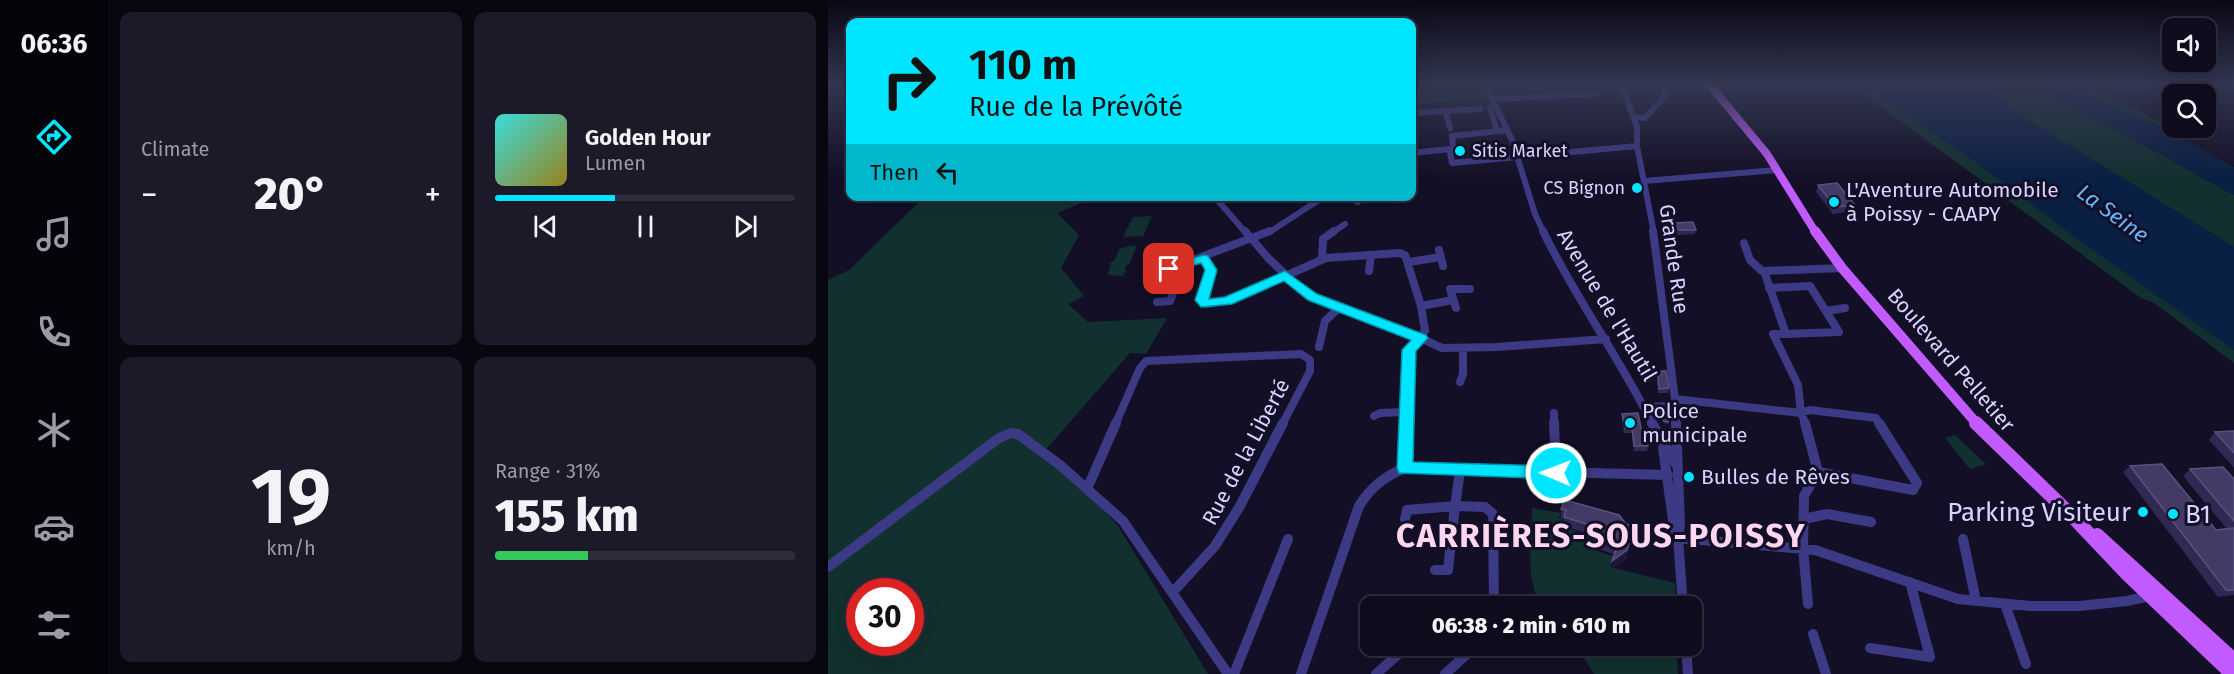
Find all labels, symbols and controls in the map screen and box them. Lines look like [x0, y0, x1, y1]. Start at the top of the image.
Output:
map controls [2162, 18, 2216, 138]
button: sound [2162, 18, 2216, 72]
text: 06:36 [20, 28, 88, 60]
text: 110 m [969, 40, 1077, 90]
icon: right [870, 42, 948, 120]
button: search [2162, 84, 2216, 138]
text: Rue de la Prévôté [969, 91, 1183, 123]
icon: directions [33, 116, 75, 158]
text: Golden Hour [585, 124, 711, 151]
text: Climate [141, 137, 209, 161]
place label: Sitis Market [1472, 140, 1568, 162]
marker: Sitis Market [1453, 144, 1467, 158]
text: Lumen [585, 151, 646, 175]
icon: left [931, 156, 964, 189]
text: Then [870, 159, 919, 186]
text: 20° [254, 167, 328, 221]
text: − [141, 175, 158, 215]
text: + [425, 175, 441, 215]
place label: CS Bignon [1544, 177, 1625, 199]
place label: L'Aventure Automobile à Poissy - CAAPY [1846, 177, 2059, 227]
water label: La Seine [2072, 178, 2154, 248]
marker: CS Bignon [1630, 181, 1644, 195]
marker: L'Aventure Automobile à Poissy - CAAPY [1827, 195, 1841, 209]
street label: Grande Rue [1653, 203, 1695, 315]
icon: previous [529, 210, 562, 243]
icon: pause [629, 210, 662, 243]
icon: next [729, 210, 762, 243]
icon: music [33, 213, 75, 255]
street label: Avenue de l'Hautil [1551, 224, 1663, 386]
pin [1143, 243, 1194, 294]
icon: arrive [1152, 252, 1185, 285]
street label: Boulevard Pelletier [1882, 283, 2020, 437]
icon: phone [33, 311, 75, 353]
street label: Rue de la Liberté [1197, 375, 1295, 529]
place label: Police municipale [1642, 398, 1747, 448]
icon: climate [33, 409, 75, 451]
marker: Police municipale [1623, 416, 1637, 430]
position arrow [1524, 441, 1588, 505]
text: 19 [251, 450, 331, 544]
text: Range · 31% [495, 459, 601, 483]
place label: Bulles de Rêves [1701, 464, 1850, 490]
marker: Bulles de Rêves [1682, 470, 1696, 484]
text: 155 km [495, 489, 639, 543]
place label: Parking Visiteur [1947, 497, 2131, 528]
place label: B1 [2185, 499, 2211, 530]
marker: Parking Visiteur [2136, 505, 2150, 519]
icon: car [33, 506, 75, 548]
marker: B1 [2166, 507, 2180, 521]
district label: CARRIÈRES-SOUS-POISSY [1396, 515, 1806, 556]
text: km/h [266, 536, 316, 560]
speed limit sign: 30 [846, 578, 924, 656]
icon: filters [33, 604, 75, 646]
text: 06:38 · 2 min · 610 m [1432, 612, 1630, 639]

